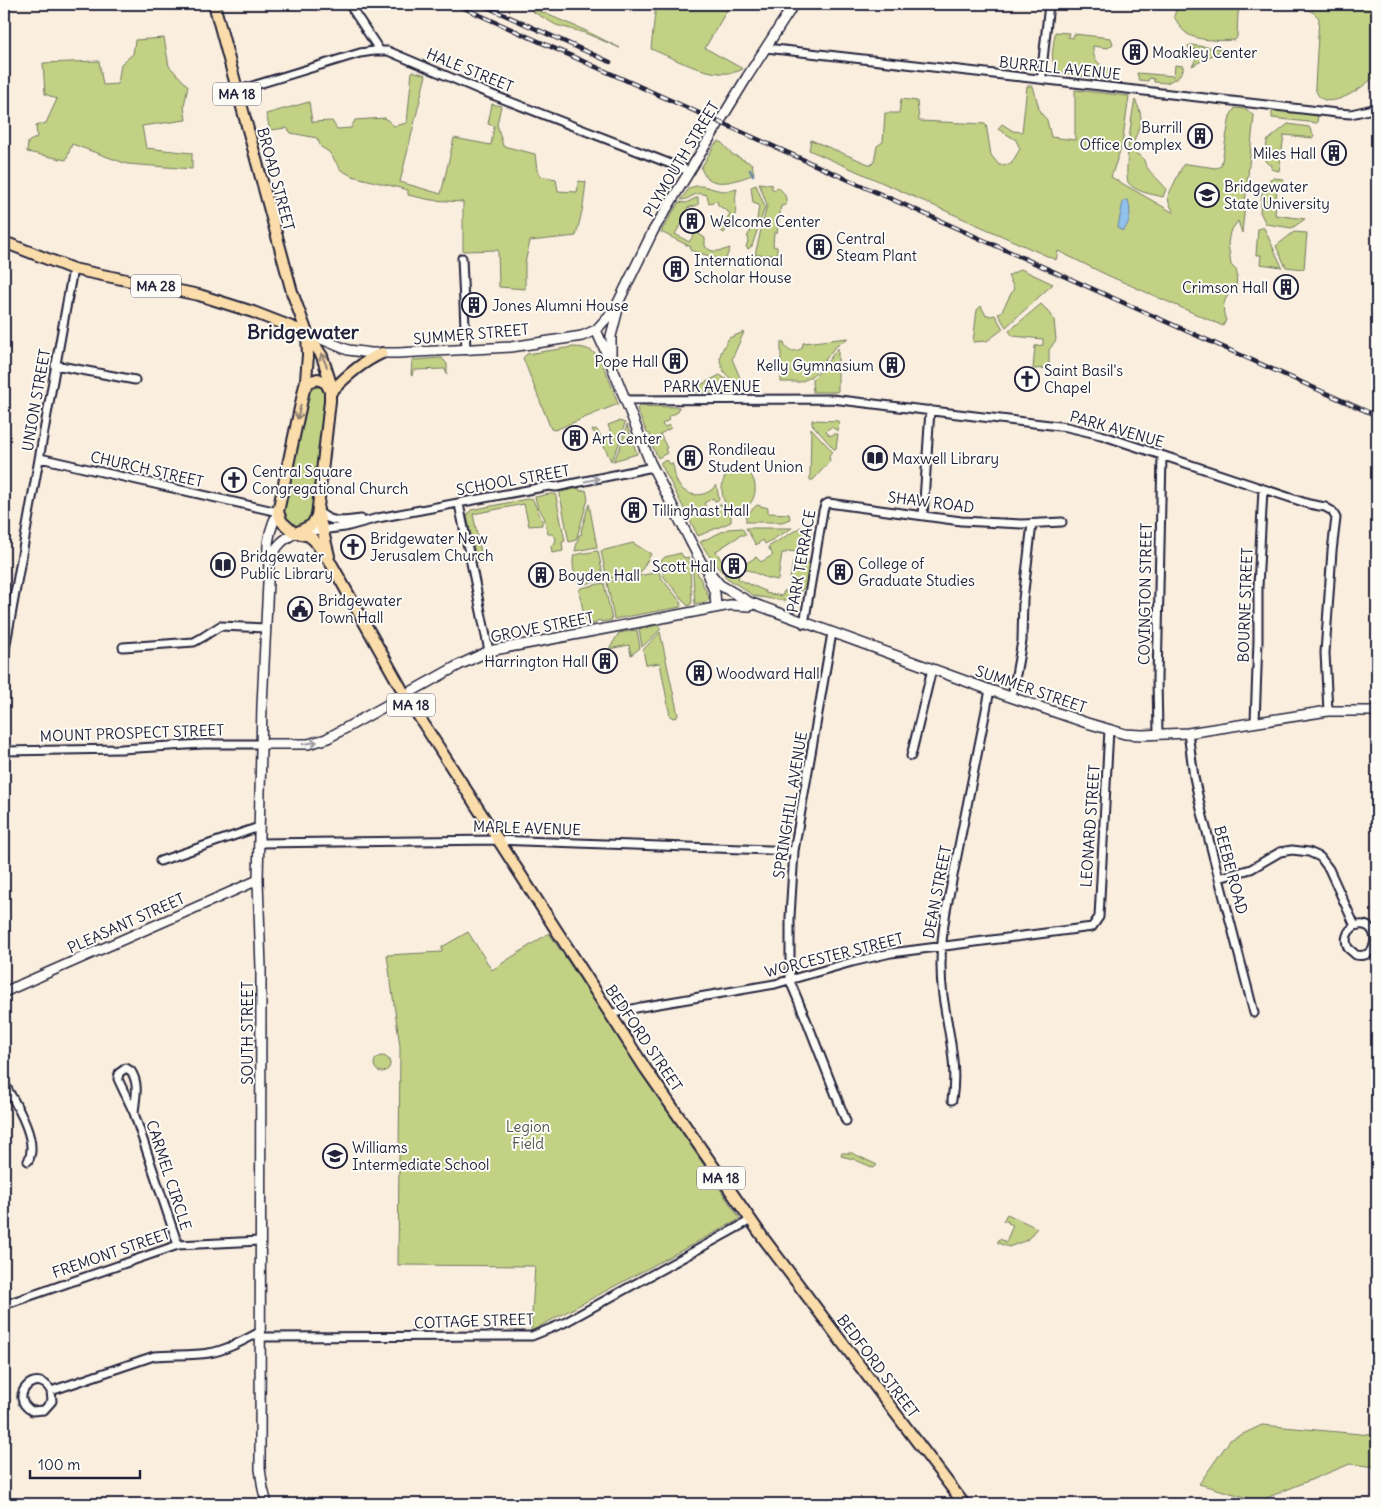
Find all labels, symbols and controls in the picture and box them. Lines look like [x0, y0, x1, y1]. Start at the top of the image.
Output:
building icon: Moakley Center [1122, 39, 1148, 65]
place label: Moakley Center [1152, 43, 1257, 62]
street label: HALE STREET [424, 44, 516, 96]
street label: BURRILL AVENUE [998, 52, 1122, 84]
road number: MA 18 [213, 82, 261, 106]
street label: PLYMOUTH STREET [639, 98, 723, 220]
place label: Burrill Office Complex [1080, 118, 1183, 154]
building icon: Burrill Office Complex [1187, 123, 1213, 149]
street label: BROAD STREET [253, 125, 299, 233]
building icon: Miles Hall [1321, 140, 1347, 166]
place label: Miles Hall [1253, 144, 1316, 163]
place label: Bridgewater State University [1224, 177, 1330, 213]
school or university icon: Bridgewater State University [1194, 182, 1220, 208]
building icon: Welcome Center [679, 208, 705, 234]
place label: Welcome Center [710, 212, 820, 231]
place label: Central Steam Plant [836, 229, 917, 265]
building icon: Central Steam Plant [806, 234, 832, 260]
place label: International Scholar House [694, 251, 792, 287]
building icon: International Scholar House [663, 256, 689, 282]
road number: MA 28 [131, 274, 181, 298]
building icon: Crimson Hall [1273, 274, 1299, 300]
place label: Crimson Hall [1182, 278, 1268, 297]
building icon: Jones Alumni House [461, 292, 487, 318]
place label: Jones Alumni House [492, 296, 629, 315]
district label: Bridgewater [247, 319, 360, 344]
street label: SUMMER STREET [412, 319, 530, 349]
street label: UNION STREET [18, 347, 54, 453]
building icon: Pope Hall [662, 348, 688, 374]
place label: Pope Hall [595, 352, 658, 371]
building icon: Kelly Gymnasium [879, 352, 905, 378]
one-way arrow [318, 353, 328, 368]
place label: Kelly Gymnasium [756, 356, 874, 375]
place label: Saint Basil's Chapel [1044, 361, 1123, 397]
church icon: Saint Basil's Chapel [1014, 366, 1040, 392]
street label: PARK AVENUE [663, 377, 761, 396]
one-way arrow [294, 403, 303, 419]
street label: PARK AVENUE [1068, 406, 1167, 452]
building icon: Art Center [562, 425, 588, 451]
place label: Art Center [592, 429, 662, 448]
place label: Rondileau Student Union [708, 440, 803, 476]
building icon: Rondileau Student Union [677, 445, 703, 471]
library icon: Maxwell Library [862, 445, 888, 471]
street label: CHURCH STREET [89, 447, 206, 491]
place label: Maxwell Library [892, 449, 999, 468]
street label: SCHOOL STREET [455, 461, 571, 499]
place label: Central Square Congregational Church [252, 462, 409, 498]
church icon: Central Square Congregational Church [221, 467, 247, 493]
one-way arrow [584, 474, 600, 484]
street label: SHAW ROAD [887, 487, 975, 517]
building icon: Tillinghast Hall [621, 497, 647, 523]
place label: Tillinghast Hall [652, 501, 749, 520]
street label: PARK TERRACE [783, 508, 819, 614]
street label: COVINGTON STREET [1134, 523, 1156, 665]
place label: Bridgewater New Jerusalem Church [370, 529, 494, 565]
church icon: Bridgewater New Jerusalem Church [340, 534, 366, 560]
place label: Bridgewater Public Library [240, 547, 333, 583]
street label: BOURNE STREET [1233, 547, 1257, 663]
library icon: Bridgewater Public Library [210, 552, 236, 578]
building icon: Scott Hall [721, 553, 747, 579]
place label: College of Graduate Studies [858, 554, 975, 590]
place label: Scott Hall [652, 557, 716, 576]
building icon: College of Graduate Studies [827, 559, 853, 585]
building icon: Boyden Hall [528, 562, 554, 588]
place label: Boyden Hall [558, 566, 640, 585]
place label: Bridgewater Town Hall [318, 591, 402, 627]
public building icon: Bridgewater Town Hall [287, 596, 313, 622]
street label: GROVE STREET [489, 608, 595, 646]
building icon: Harrington Hall [592, 648, 618, 674]
place label: Harrington Hall [484, 652, 588, 671]
building icon: Woodward Hall [686, 660, 712, 686]
street label: SUMMER STREET [973, 661, 1089, 717]
place label: Woodward Hall [716, 664, 820, 683]
road number: MA 18 [387, 694, 435, 716]
street label: MOUNT PROSPECT STREET [40, 720, 225, 746]
street label: SPRINGHILL AVENUE [769, 730, 811, 880]
one-way arrow [302, 738, 318, 748]
street label: LEONARD STREET [1076, 764, 1104, 888]
street label: MAPLE AVENUE [473, 817, 582, 839]
street label: BEEBE ROAD [1210, 824, 1252, 916]
street label: DEAN STREET [919, 844, 955, 940]
street label: PLEASANT STREET [64, 889, 188, 957]
street label: WORCESTER STREET [763, 929, 906, 981]
street label: SOUTH STREET [238, 981, 257, 1085]
street label: BEDFORD STREET [601, 981, 687, 1095]
park label: Legion Field [506, 1117, 551, 1153]
street label: CARMEL CIRCLE [142, 1118, 196, 1233]
place label: Williams Intermediate School [352, 1138, 489, 1174]
school or university icon: Williams Intermediate School [322, 1143, 348, 1169]
road number: MA 18 [697, 1166, 745, 1190]
street label: FREMONT STREET [49, 1224, 173, 1282]
street label: COTTAGE STREET [414, 1309, 534, 1333]
street label: BEDFORD STREET [833, 1311, 923, 1421]
scale bar [30, 1448, 140, 1480]
text: 100 m [38, 1455, 80, 1474]

